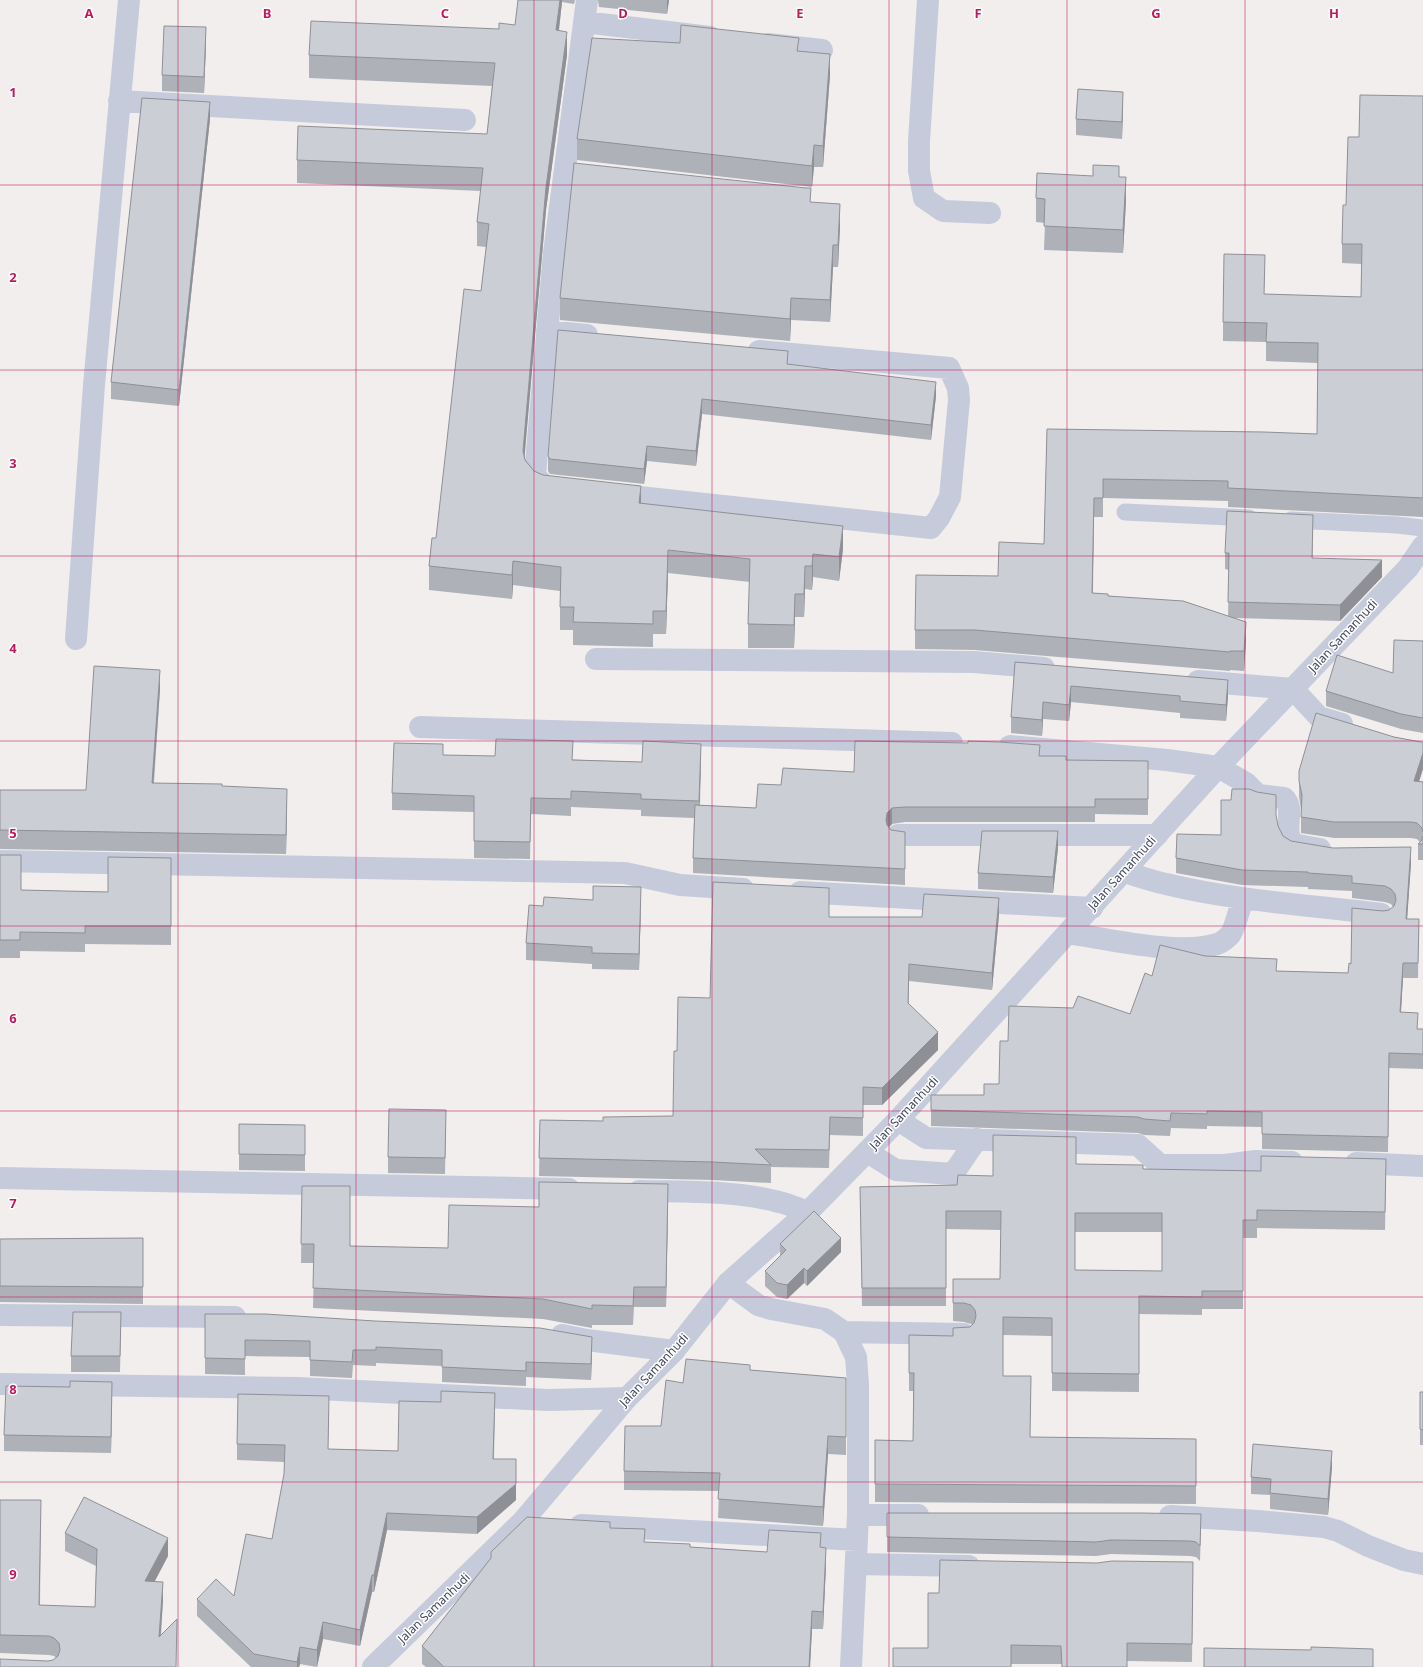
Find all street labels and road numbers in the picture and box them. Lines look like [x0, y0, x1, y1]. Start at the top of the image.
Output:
street label: Jalan Samanhudi [1304, 595, 1381, 677]
street label: Jalan Samanhudi [1083, 832, 1160, 914]
street label: Jalan Samanhudi [865, 1072, 942, 1154]
street label: Jalan Samanhudi [615, 1329, 692, 1411]
street label: Jalan Samanhudi [393, 1569, 474, 1647]

